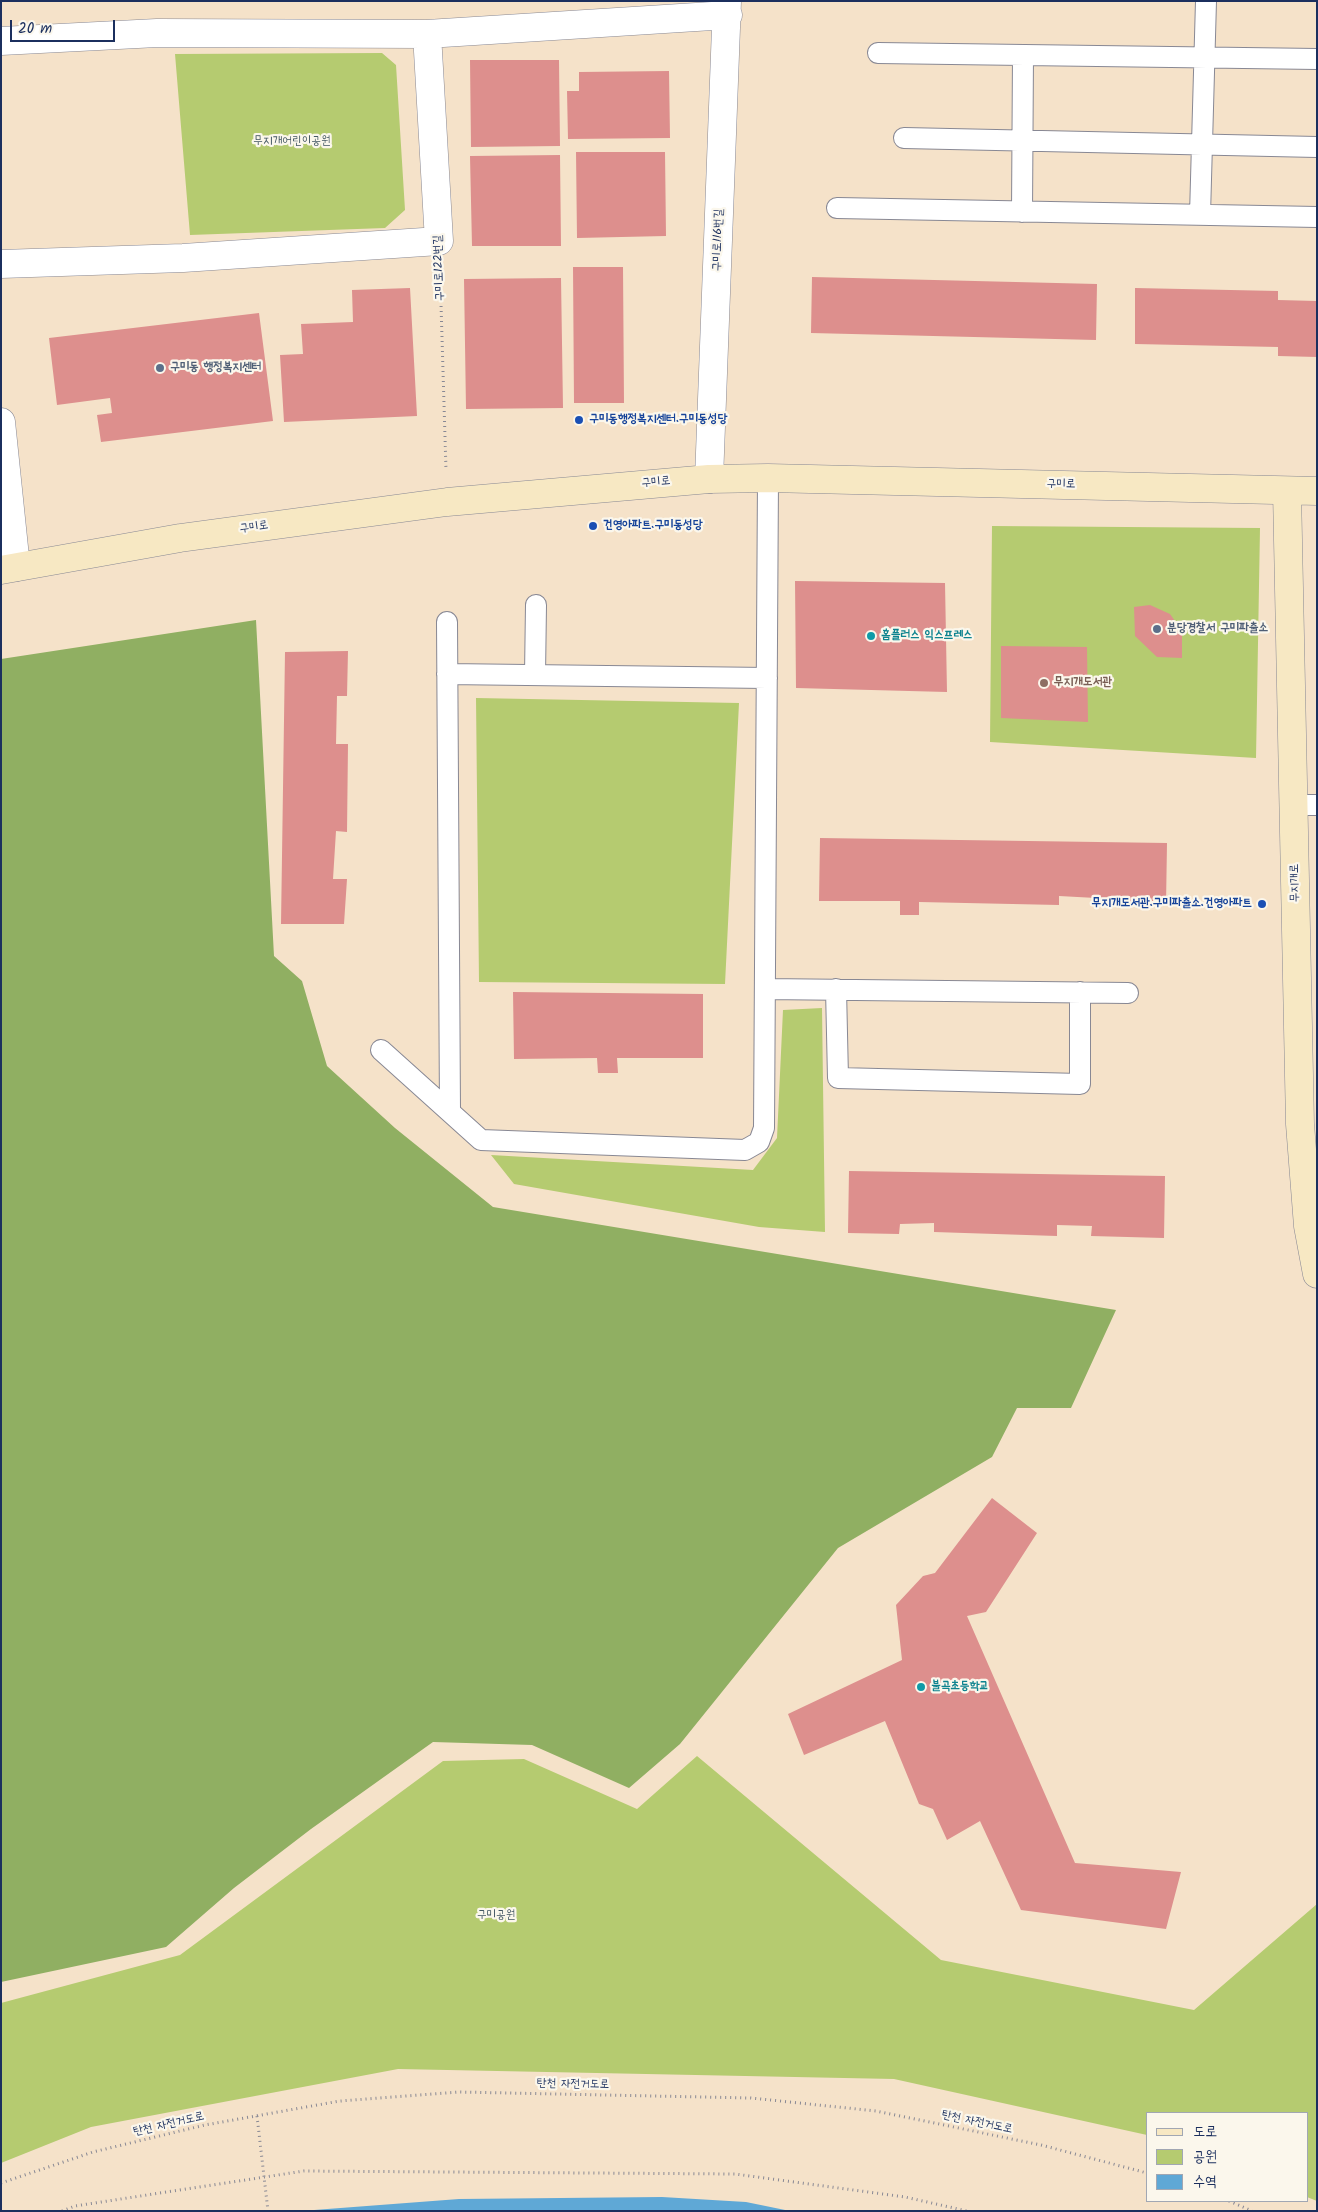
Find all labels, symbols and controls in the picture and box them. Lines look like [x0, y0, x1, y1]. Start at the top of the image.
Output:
scale bar [12, 10, 118, 42]
text: 20 m [18, 17, 52, 41]
park label: 무지개어린이공원 [253, 135, 331, 149]
street label: 구미로116번길 [711, 209, 727, 271]
street label: 구미로122번길 [432, 235, 448, 301]
place label: 구미동 행정복지센터 [170, 361, 262, 375]
marker: 구미동 행정복지센터 [154, 362, 166, 374]
place label: 구미동행정복지센터.구미동성당 [589, 413, 727, 427]
marker: 구미동행정복지센터.구미동성당 [573, 414, 585, 426]
street label: 구미로 [641, 475, 671, 491]
street label: 구미로 [1046, 478, 1076, 492]
street label: 구미로 [239, 519, 269, 537]
place label: 건영아파트.구미동성당 [603, 519, 702, 533]
marker: 건영아파트.구미동성당 [587, 520, 599, 532]
place label: 분당경찰서 구미파출소 [1167, 622, 1268, 636]
marker: 분당경찰서 구미파출소 [1151, 623, 1163, 635]
place label: 홈플러스 익스프레스 [881, 629, 973, 643]
marker: 홈플러스 익스프레스 [865, 630, 877, 642]
place label: 무지개도서관 [1054, 676, 1112, 690]
marker: 무지개도서관 [1038, 677, 1050, 689]
street label: 무지개로 [1288, 864, 1304, 902]
place label: 무지개도서관.구미파출소.건영아파트 [1092, 897, 1252, 911]
marker: 무지개도서관.구미파출소.건영아파트 [1256, 898, 1268, 910]
place label: 불곡초등학교 [931, 1680, 989, 1694]
marker: 불곡초등학교 [915, 1681, 927, 1693]
park label: 구미공원 [477, 1909, 515, 1923]
street label: 탄천 자전거도로 [537, 2077, 609, 2093]
street label: 탄천 자전거도로 [940, 2108, 1014, 2138]
street label: 탄천 자전거도로 [132, 2110, 206, 2140]
legend [1146, 2112, 1308, 2202]
text: 도로 [1193, 2120, 1217, 2144]
text: 공원 [1193, 2145, 1217, 2169]
text: 수역 [1193, 2170, 1217, 2194]

